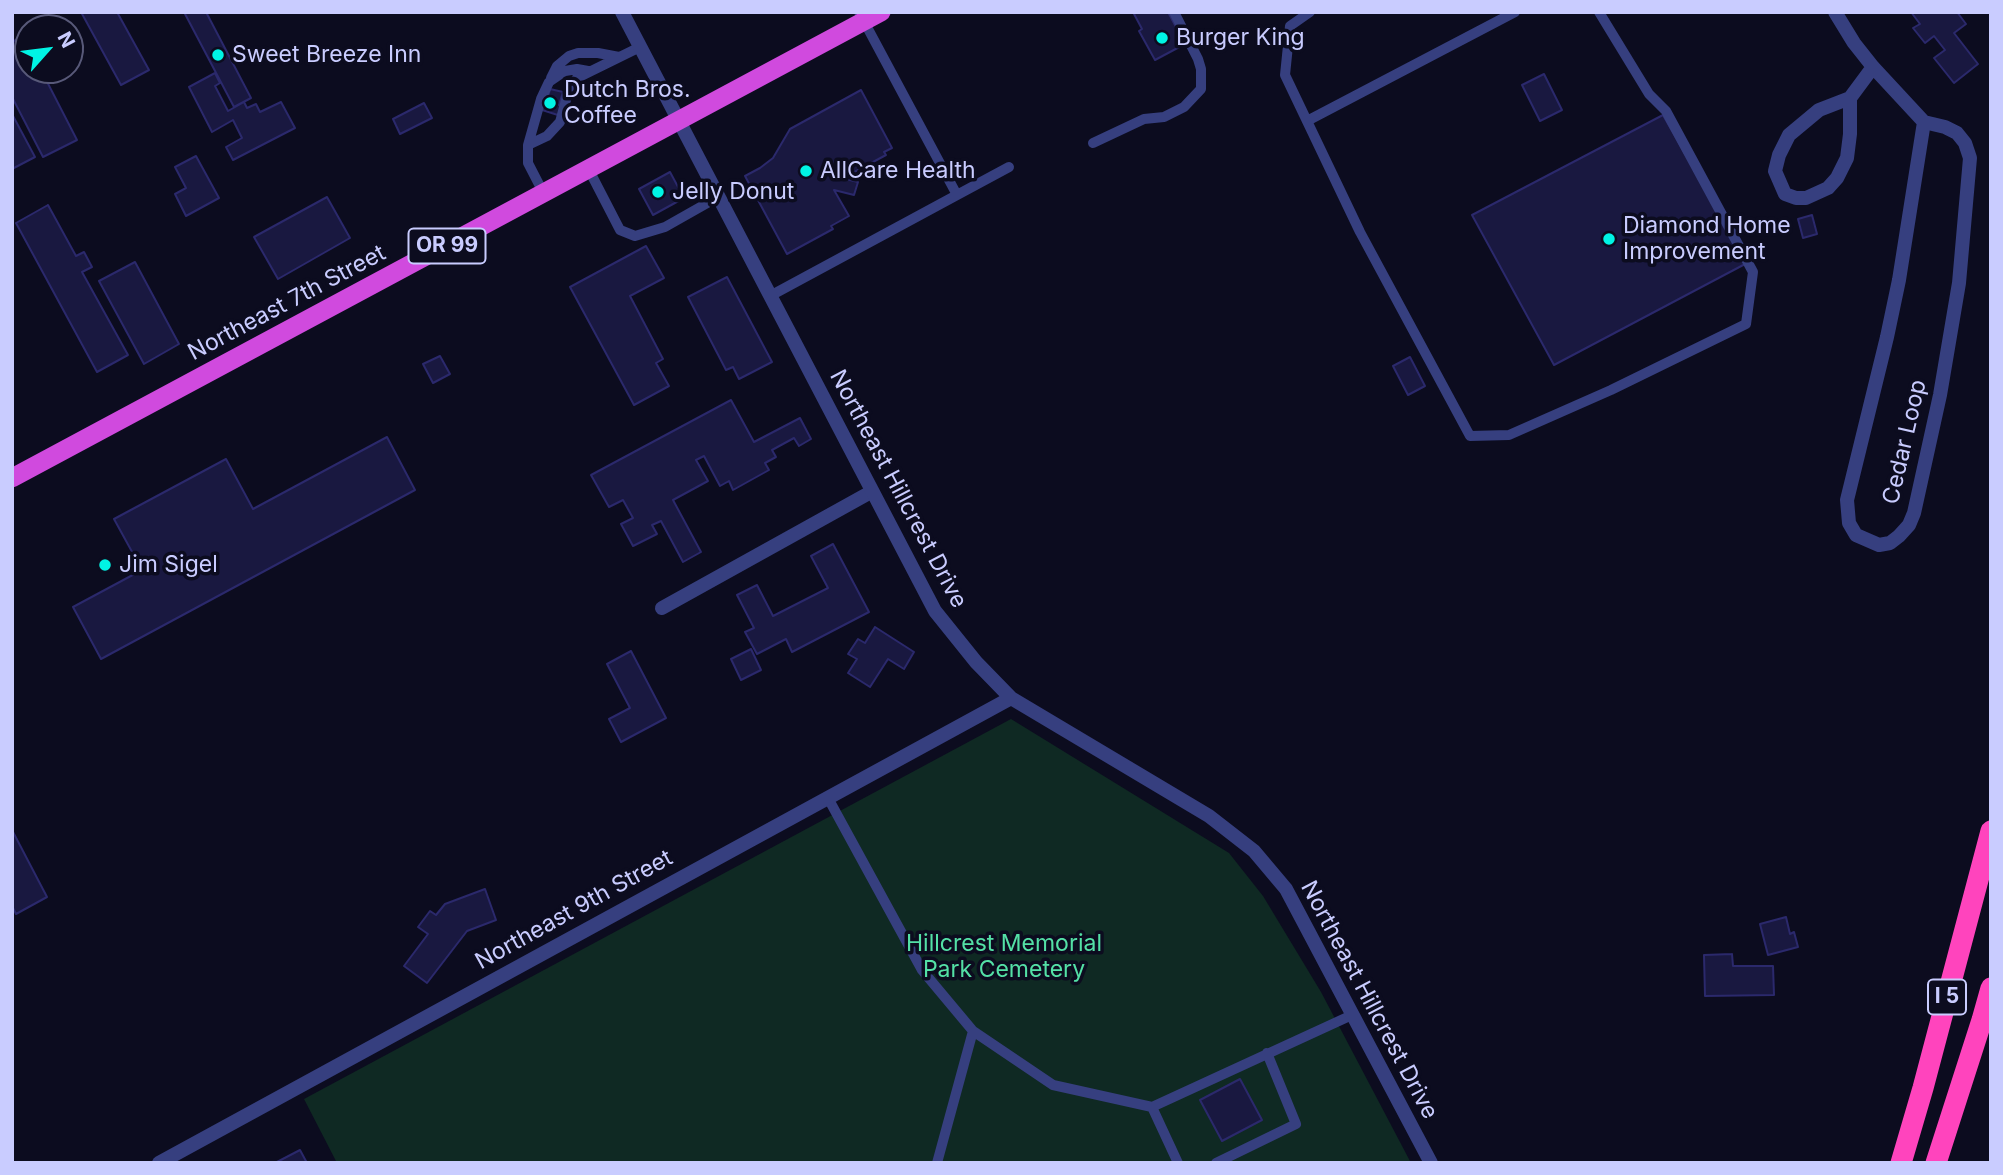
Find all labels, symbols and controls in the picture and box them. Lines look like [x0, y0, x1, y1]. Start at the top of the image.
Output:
north arrow [14, 14, 84, 84]
place label: Burger King [1176, 24, 1305, 52]
text: N [53, 28, 80, 52]
marker: Burger King [1154, 30, 1170, 46]
place label: Sweet Breeze Inn [232, 41, 421, 69]
marker: Sweet Breeze Inn [210, 47, 226, 63]
place label: Dutch Bros. Coffee [564, 76, 691, 130]
marker: Dutch Bros. Coffee [542, 95, 558, 111]
place label: AllCare Health [820, 157, 976, 185]
marker: AllCare Health [798, 163, 814, 179]
place label: Jelly Donut [672, 178, 794, 206]
marker: Jelly Donut [650, 184, 666, 200]
place label: Diamond Home Improvement [1623, 212, 1791, 266]
road number: OR 99 [408, 229, 486, 264]
marker: Diamond Home Improvement [1601, 231, 1617, 247]
street label: Northeast 7th Street [184, 239, 390, 367]
street label: Northeast Hillcrest Drive [823, 365, 973, 613]
street label: Cedar Loop [1877, 377, 1933, 507]
place label: Jim Sigel [119, 551, 218, 579]
marker: Jim Sigel [97, 557, 113, 573]
street label: Northeast 9th Street [471, 844, 677, 976]
street label: Northeast Hillcrest Drive [1294, 876, 1444, 1124]
park label: Hillcrest Memorial Park Cemetery [906, 930, 1102, 984]
road number: I 5 [1928, 979, 1966, 1014]

